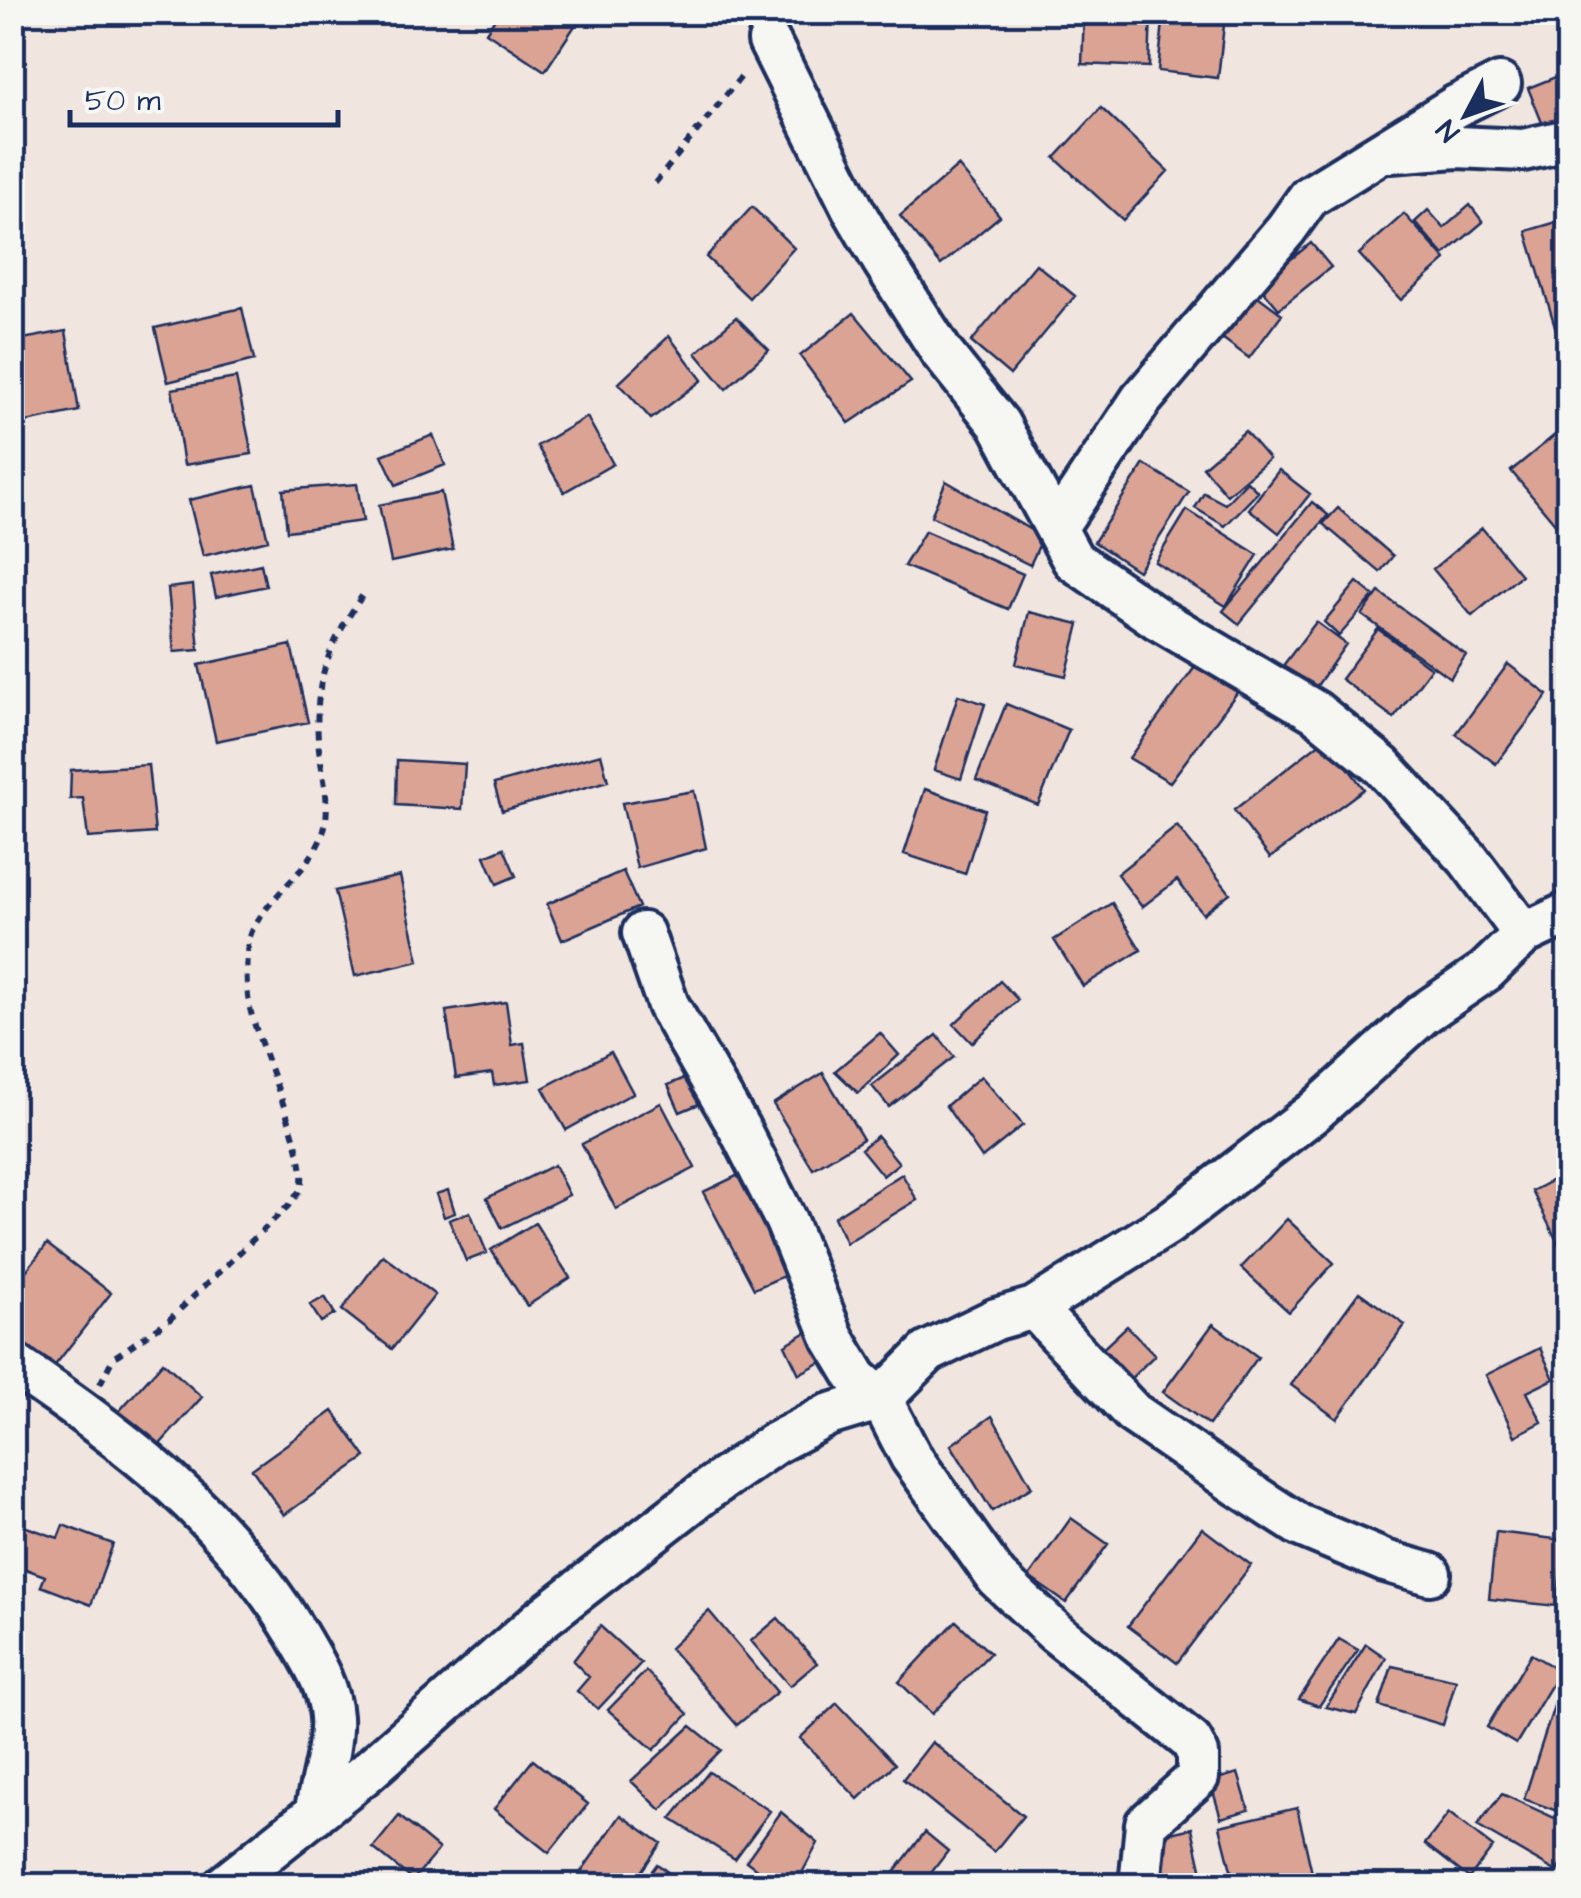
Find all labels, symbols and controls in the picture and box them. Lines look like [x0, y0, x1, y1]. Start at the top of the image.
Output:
scale bar [70, 65, 338, 127]
north arrow [1416, 65, 1516, 165]
text: 50 m [85, 80, 161, 122]
text: N [1427, 111, 1469, 150]

